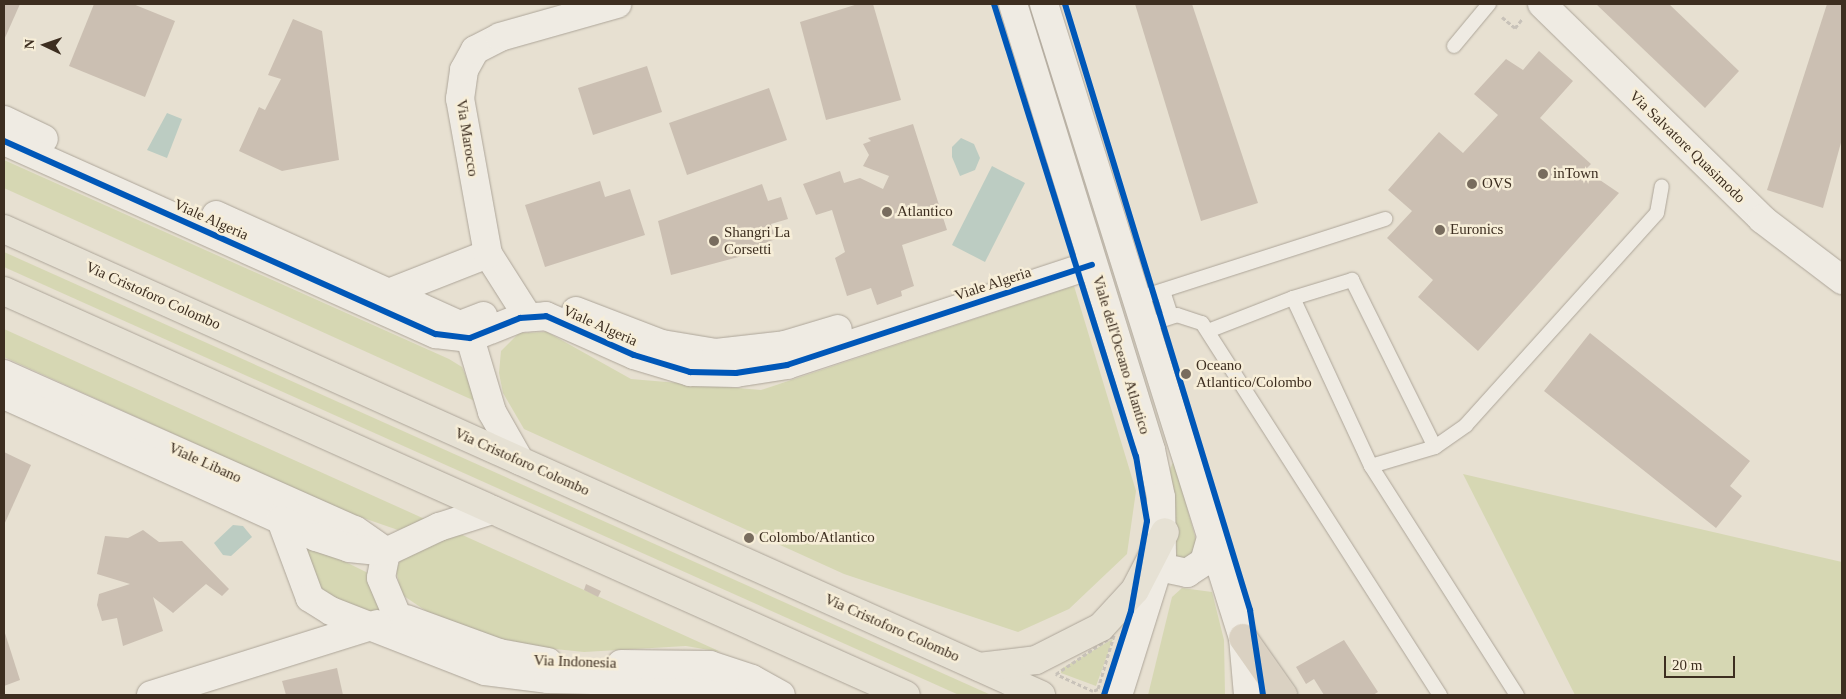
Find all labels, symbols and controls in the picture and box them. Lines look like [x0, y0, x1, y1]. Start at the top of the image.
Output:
north arrow [20, 20, 70, 70]
text: N [22, 39, 37, 50]
street label: Via Salvatore Quasimodo [1625, 87, 1749, 207]
street label: Via Marocco [452, 98, 482, 178]
place label: inTown [1553, 165, 1599, 183]
marker: inTown [1537, 168, 1549, 180]
place label: OVS [1482, 175, 1512, 193]
marker: OVS [1466, 178, 1478, 190]
street label: Viale Algeria [171, 195, 251, 245]
place label: Atlantico [897, 203, 953, 221]
marker: Atlantico [881, 206, 893, 218]
place label: Euronics [1450, 221, 1503, 239]
place label: Shangri La Corsetti [724, 223, 790, 258]
marker: Euronics [1434, 224, 1446, 236]
marker: Shangri La Corsetti [708, 235, 720, 247]
street label: Via Cristoforo Colombo [83, 258, 223, 334]
street label: Viale Algeria [952, 263, 1034, 305]
street label: Viale dell'Oceano Atlantico [1088, 273, 1154, 437]
street label: Viale Algeria [560, 301, 640, 351]
place label: Oceano Atlantico/Colombo [1196, 356, 1312, 391]
marker: Oceano Atlantico/Colombo [1180, 368, 1192, 380]
street label: Via Cristoforo Colombo [452, 424, 592, 500]
street label: Viale Libano [166, 439, 244, 487]
place label: Colombo/Atlantico [759, 529, 875, 547]
marker: Colombo/Atlantico [743, 532, 755, 544]
street label: Via Cristoforo Colombo [822, 590, 962, 666]
scale bar [1666, 646, 1737, 678]
street label: Via Indonesia [533, 652, 617, 672]
text: 20 m [1672, 657, 1702, 673]

